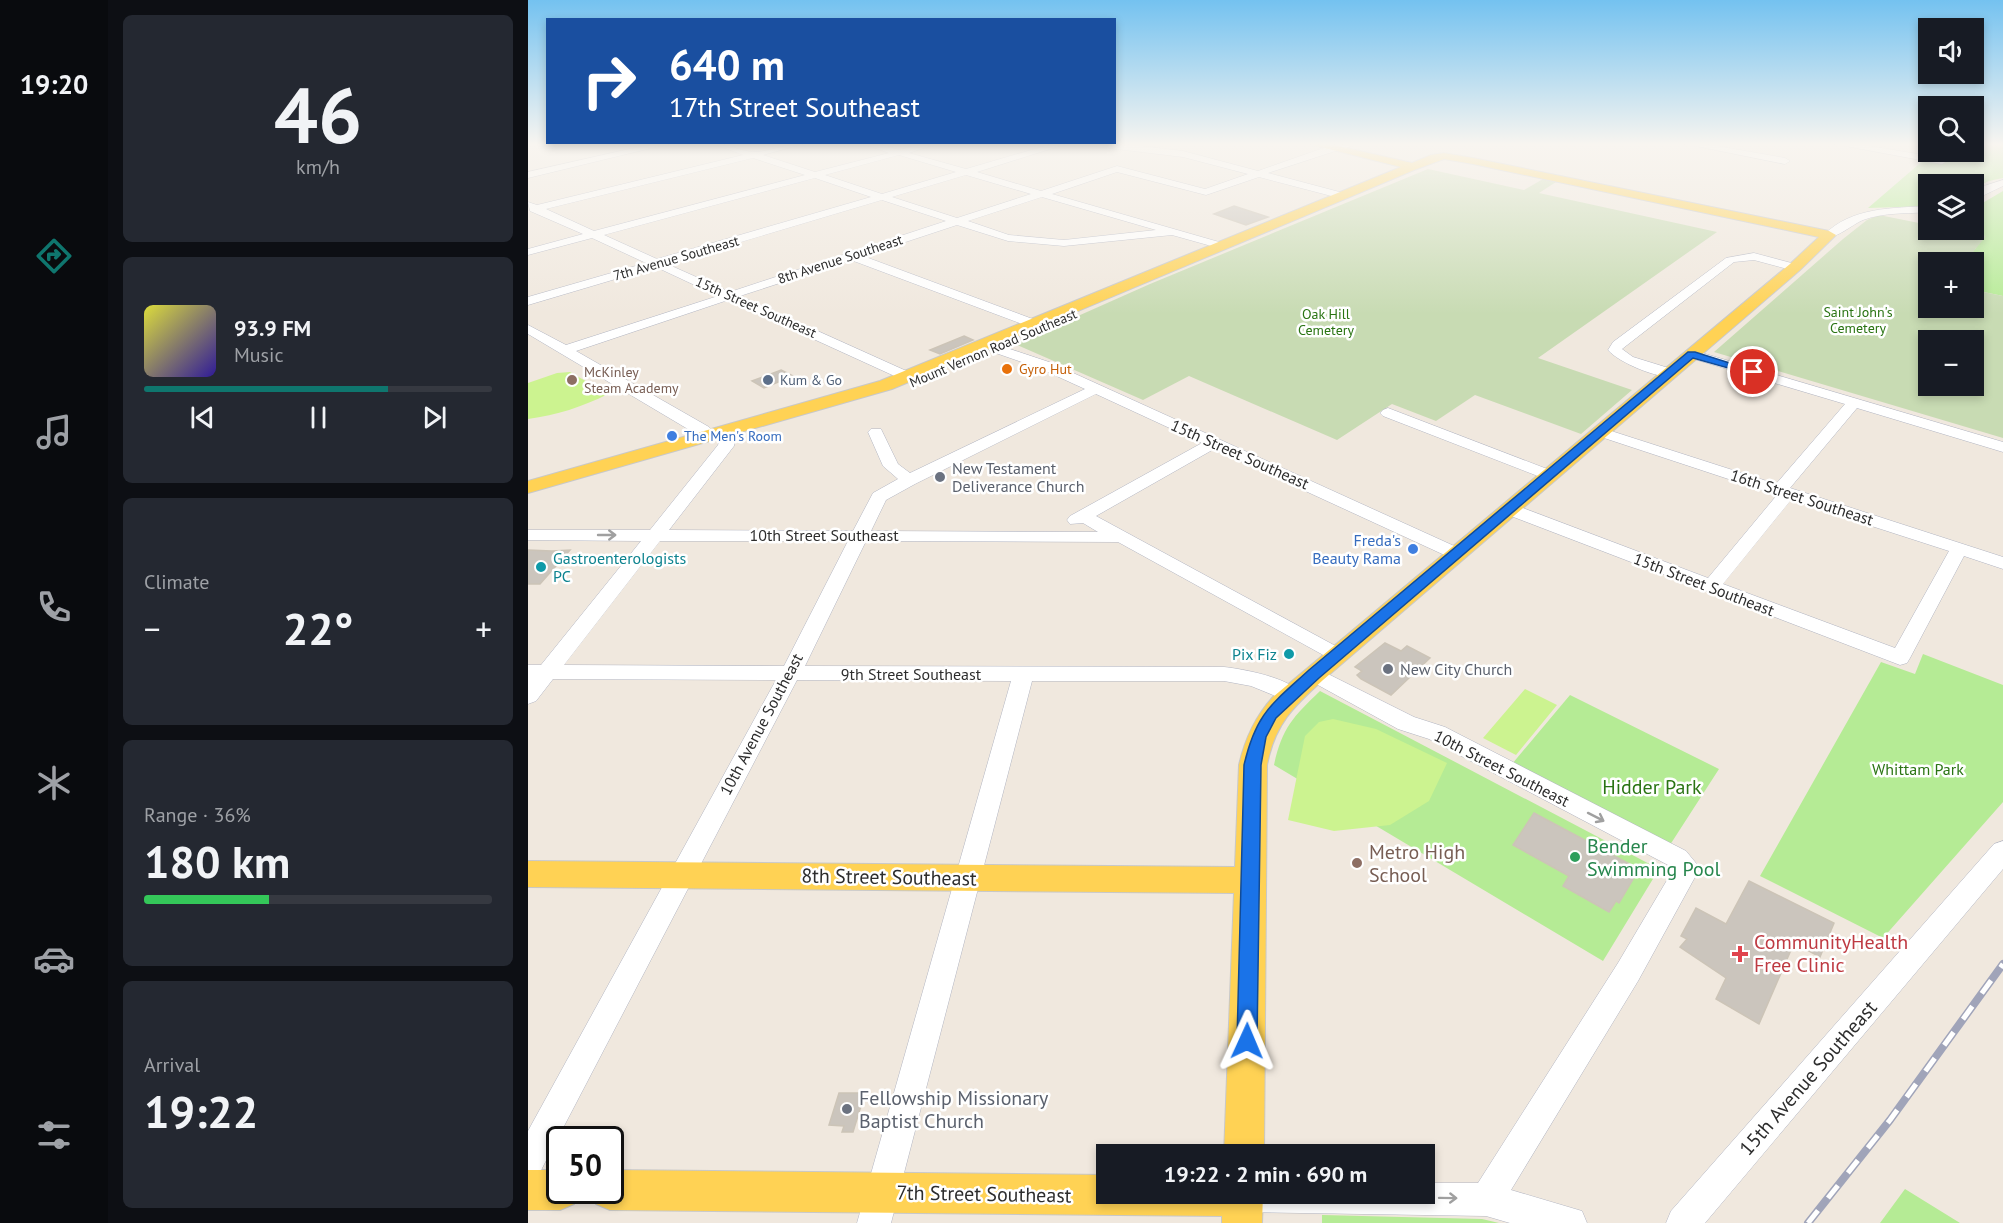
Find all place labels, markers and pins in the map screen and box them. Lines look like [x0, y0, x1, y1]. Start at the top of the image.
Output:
pin [1727, 346, 1778, 397]
place label: Gyro Hut [1019, 360, 1072, 378]
marker: Gyro Hut [1000, 362, 1014, 376]
place label: McKinley Steam Academy [584, 363, 679, 397]
place label: Kum & Go [780, 371, 842, 389]
marker: McKinley Steam Academy [565, 373, 579, 387]
marker: Kum & Go [761, 373, 775, 387]
place label: The Men's Room [684, 427, 782, 445]
marker: The Men's Room [665, 429, 679, 443]
place label: New Testament Deliverance Church [952, 458, 1085, 496]
marker: New Testament Deliverance Church [933, 470, 947, 484]
place label: Freda's Beauty Rama [1312, 530, 1401, 568]
marker: Freda's Beauty Rama [1406, 542, 1420, 556]
place label: Gastroenterologists PC [553, 548, 686, 586]
marker: Gastroenterologists PC [534, 560, 548, 574]
place label: Pix Fiz [1232, 644, 1277, 664]
marker: Pix Fiz [1282, 647, 1296, 661]
place label: New City Church [1400, 659, 1512, 679]
marker: New City Church [1381, 662, 1395, 676]
place label: Bender Swimming Pool [1587, 833, 1720, 882]
place label: Metro High School [1369, 839, 1465, 888]
marker: Bender Swimming Pool [1568, 850, 1582, 864]
marker: Metro High School [1350, 856, 1364, 870]
place label: CommunityHealth Free Clinic [1754, 929, 1908, 978]
marker: CommunityHealth Free Clinic [1731, 945, 1749, 963]
place label: Fellowship Missionary Baptist Church [859, 1085, 1049, 1134]
marker: Fellowship Missionary Baptist Church [840, 1102, 854, 1116]

